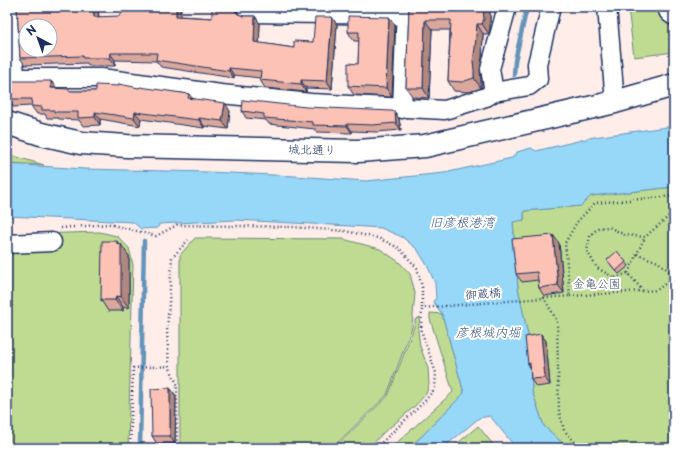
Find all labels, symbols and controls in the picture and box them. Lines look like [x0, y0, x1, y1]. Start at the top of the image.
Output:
north arrow [18, 18, 58, 58]
text: N [22, 21, 40, 39]
street label: 城北通り [288, 140, 336, 158]
water label: 旧彦根港湾 [429, 212, 496, 231]
park label: 金亀公園 [573, 274, 621, 292]
street label: 御蔵橋 [464, 282, 502, 304]
water label: 彦根城内堀 [455, 322, 521, 341]

